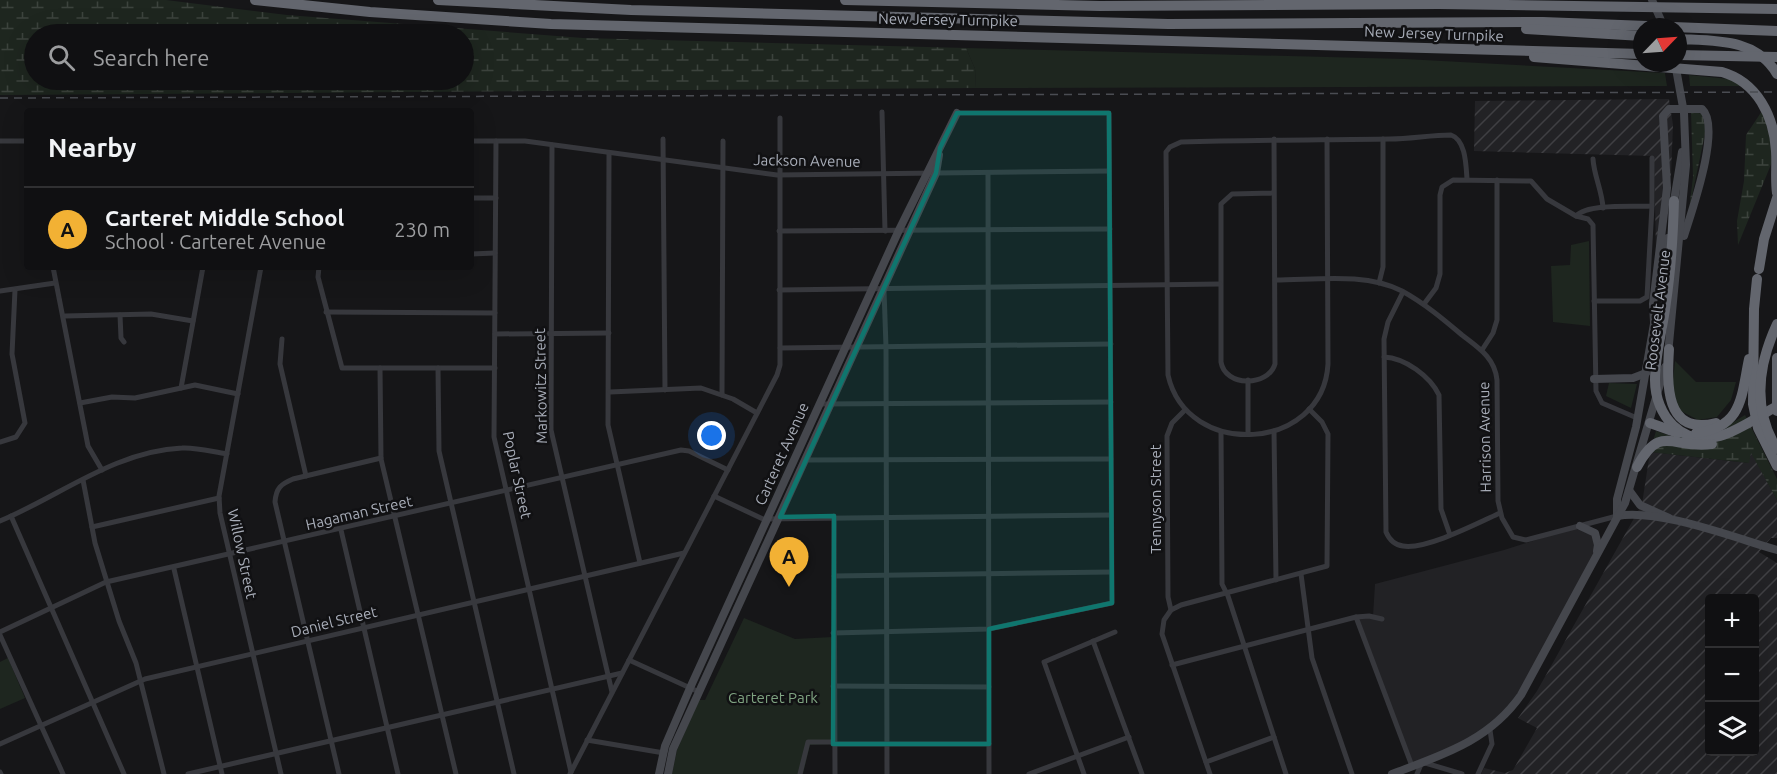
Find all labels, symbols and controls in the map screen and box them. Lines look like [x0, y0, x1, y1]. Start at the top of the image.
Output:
street label: New Jersey Turnpike [878, 10, 1018, 29]
north arrow [1633, 18, 1687, 72]
street label: New Jersey Turnpike [1364, 23, 1504, 44]
search box [24, 24, 474, 90]
icon: search [45, 41, 78, 74]
text: Search here [93, 45, 209, 70]
text: Nearby [48, 133, 136, 162]
street label: Jackson Avenue [753, 151, 861, 170]
text: Carteret Middle School [105, 205, 344, 230]
text: A [60, 218, 75, 241]
text: 230 m [394, 218, 450, 241]
text: School · Carteret Avenue [105, 230, 326, 253]
street label: Roosevelt Avenue [1642, 249, 1673, 371]
street label: Markowitz Street [531, 328, 550, 444]
street label: Harrison Avenue [1475, 381, 1494, 493]
street label: Carteret Avenue [751, 400, 812, 508]
your location [697, 421, 726, 450]
street label: Poplar Street [500, 430, 535, 520]
street label: Tennyson Street [1147, 444, 1164, 554]
street label: Hagaman Street [304, 492, 414, 533]
street label: Willow Street [225, 507, 260, 600]
pin: A [770, 538, 808, 587]
map controls [1705, 594, 1759, 756]
button: + [1705, 594, 1759, 648]
street label: Daniel Street [289, 603, 379, 640]
button: − [1705, 648, 1759, 702]
park label: Carteret Park [728, 689, 818, 706]
button: layers [1705, 702, 1759, 756]

